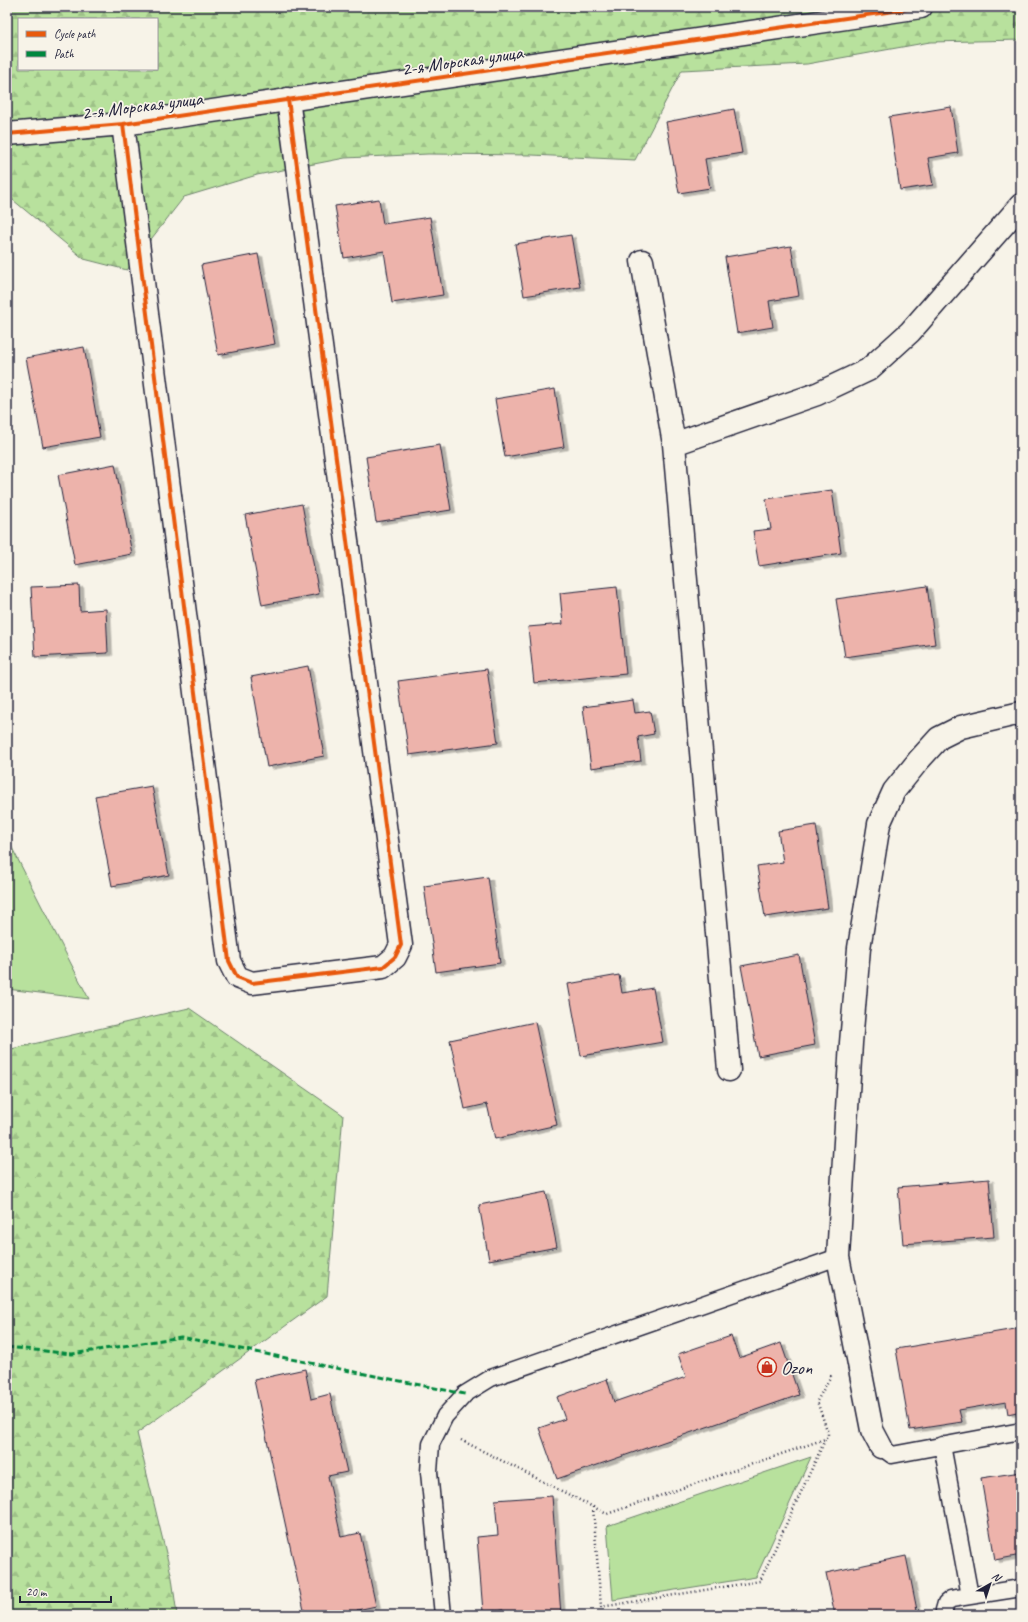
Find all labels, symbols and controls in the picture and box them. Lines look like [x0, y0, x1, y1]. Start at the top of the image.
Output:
legend [18, 18, 158, 70]
text: Cycle path [54, 26, 96, 42]
street label: 2-я Морская улица [400, 40, 526, 81]
text: Path [54, 46, 74, 62]
street label: 2-я Морская улица [80, 86, 206, 125]
shop icon: Ozon [756, 1356, 778, 1378]
place label: Ozon [781, 1356, 813, 1380]
north arrow [970, 1564, 1010, 1604]
text: N [989, 1569, 1005, 1585]
scale bar [20, 1578, 111, 1604]
text: 20 m [26, 1584, 48, 1600]

